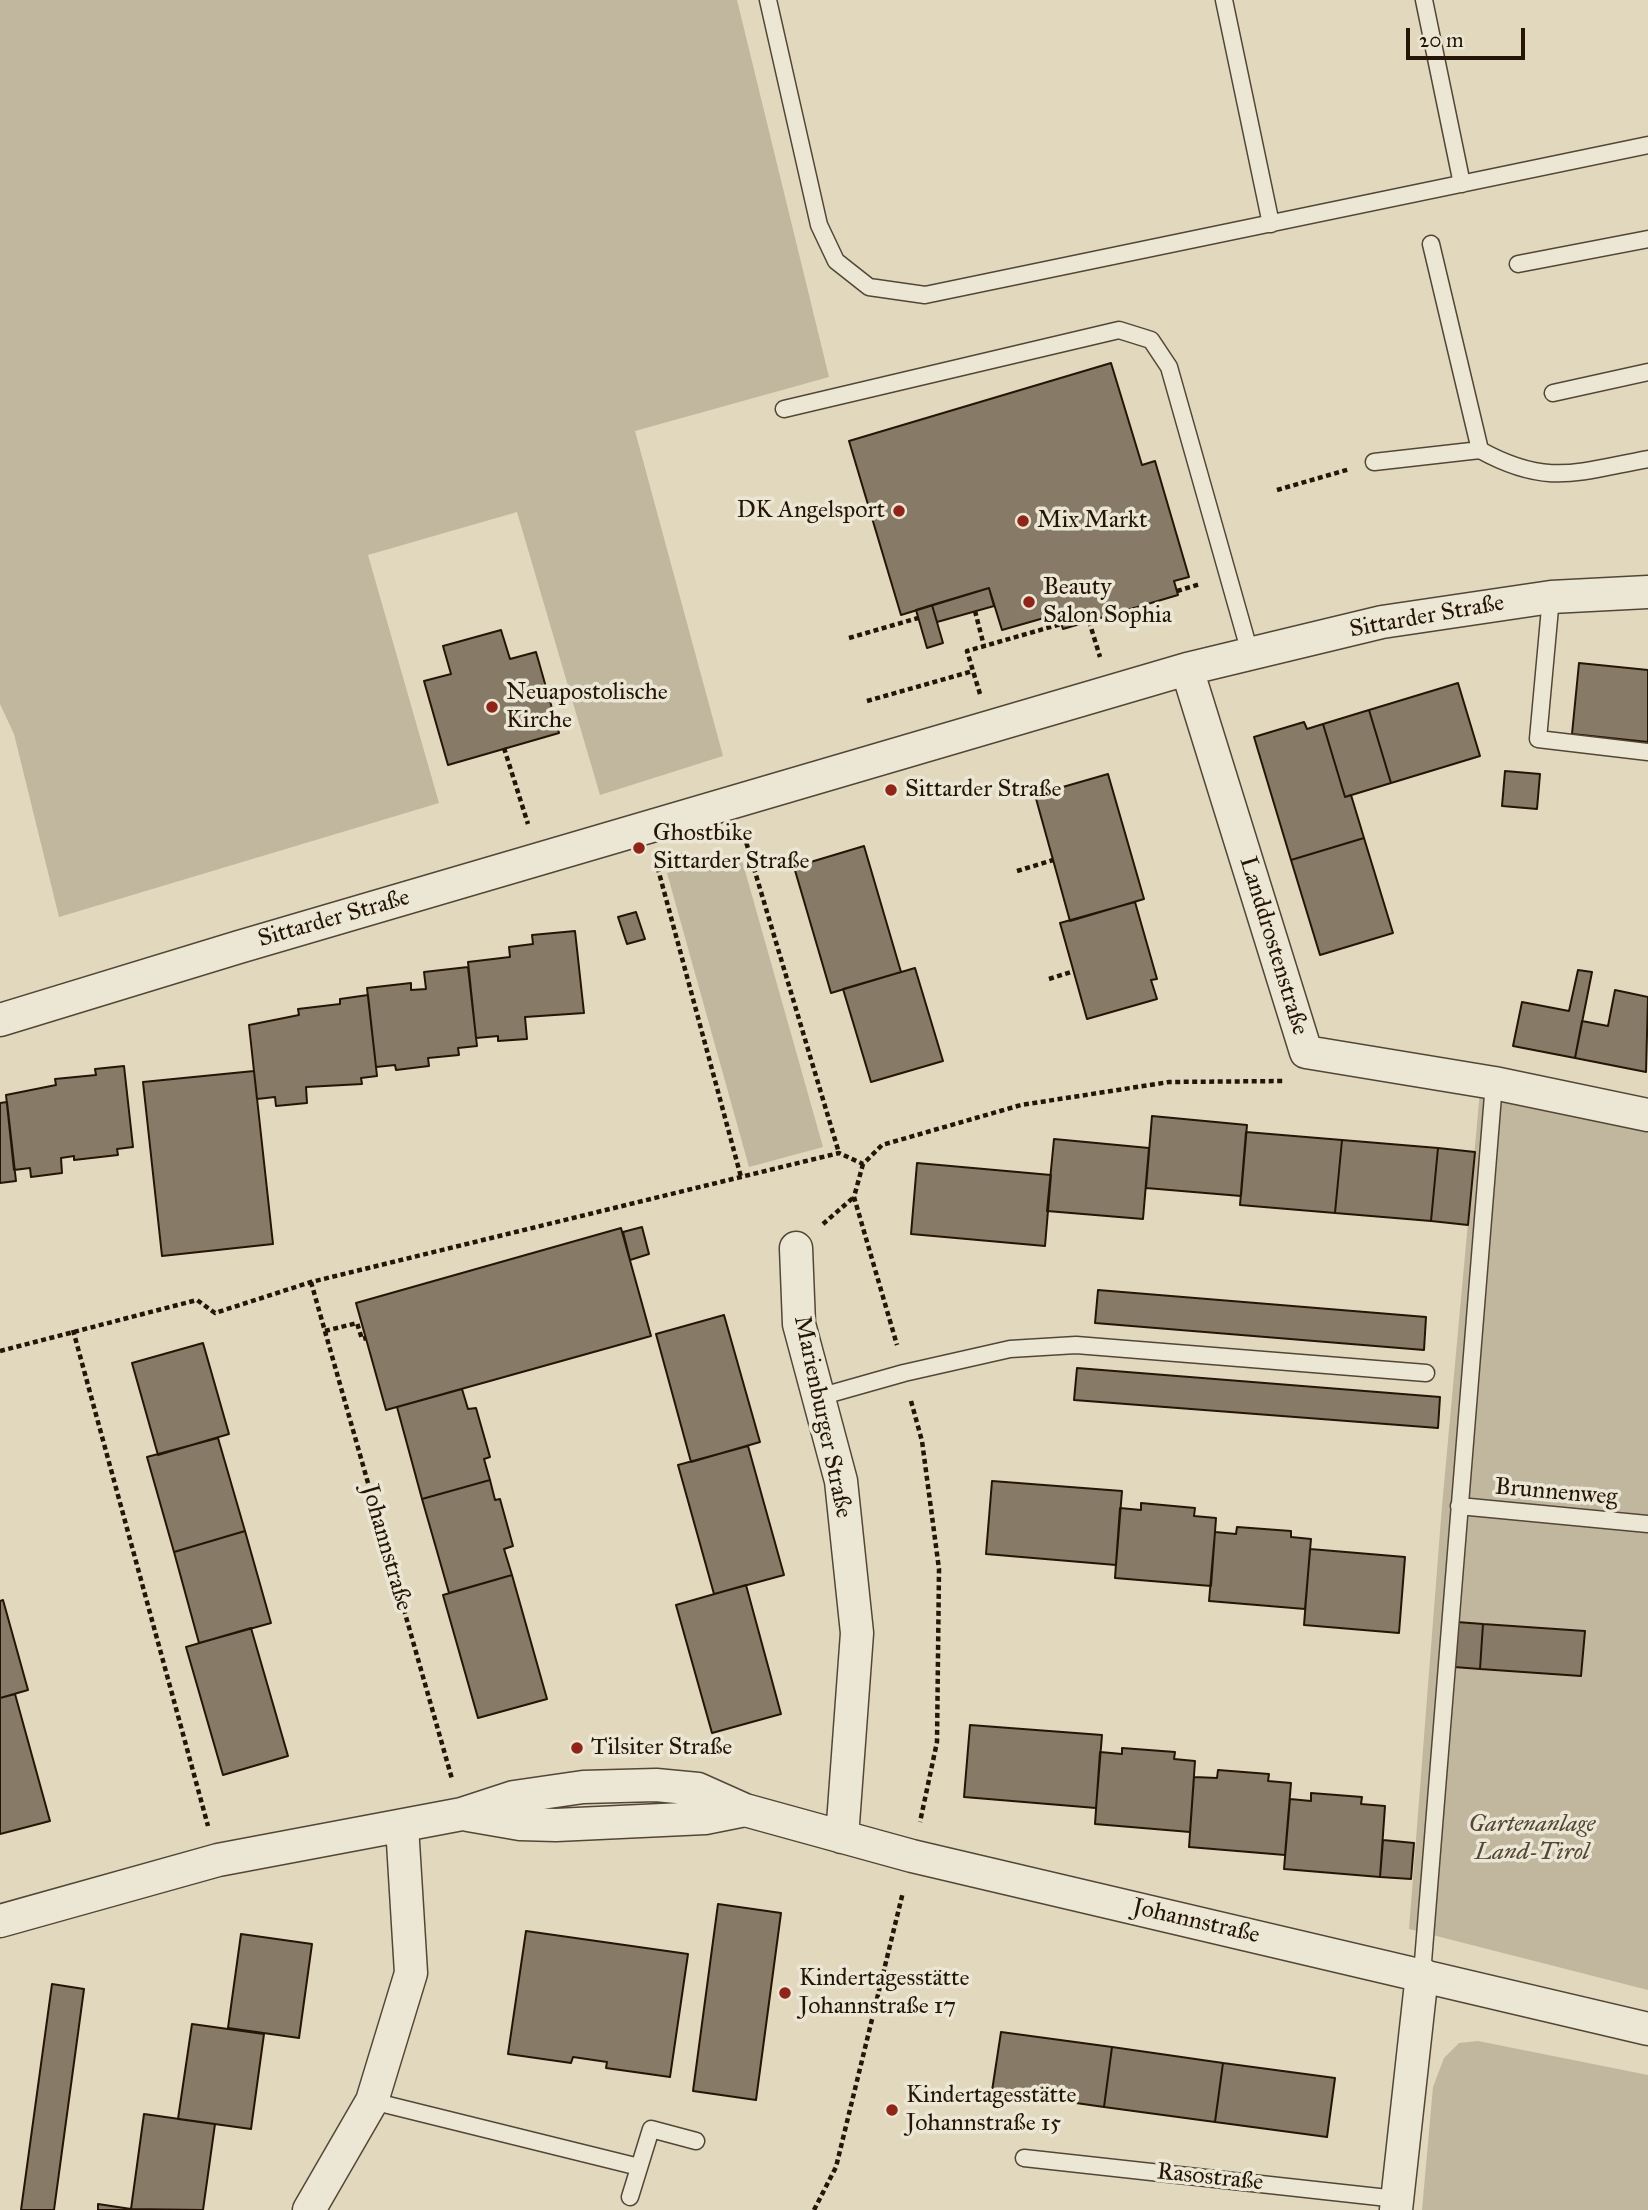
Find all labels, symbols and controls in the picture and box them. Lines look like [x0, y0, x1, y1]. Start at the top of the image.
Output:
scale bar [1410, 14, 1529, 58]
text: 20 m [1419, 27, 1464, 53]
place label: DK Angelsport [737, 497, 885, 525]
marker: DK Angelsport [891, 503, 907, 519]
place label: Mix Markt [1037, 507, 1147, 535]
marker: Mix Markt [1015, 513, 1031, 529]
place label: Beauty Salon Sophia [1043, 574, 1172, 630]
street label: Sittarder Straße [1347, 589, 1507, 645]
marker: Beauty Salon Sophia [1021, 594, 1037, 610]
place label: Neuapostolische Kirche [506, 679, 668, 735]
marker: Neuapostolische Kirche [484, 699, 500, 715]
place label: Sittarder Straße [905, 776, 1061, 804]
marker: Sittarder Straße [883, 782, 899, 798]
place label: Ghostbike Sittarder Straße [653, 820, 809, 876]
marker: Ghostbike Sittarder Straße [631, 840, 647, 856]
street label: Landdrostenstraße [1232, 853, 1314, 1039]
street label: Sittarder Straße [255, 884, 413, 954]
street label: Marienburger Straße [787, 1313, 857, 1521]
street label: Brunnenweg [1493, 1473, 1619, 1513]
street label: Johannstraße [354, 1482, 418, 1614]
place label: Tilsiter Straße [591, 1734, 732, 1762]
marker: Tilsiter Straße [569, 1740, 585, 1756]
park label: Gartenanlage Land-Tirol [1469, 1811, 1595, 1867]
street label: Johannstraße [1130, 1893, 1262, 1951]
place label: Kindertagesstätte Johannstraße 17 [799, 1965, 970, 2021]
marker: Kindertagesstätte Johannstraße 17 [777, 1985, 793, 2001]
place label: Kindertagesstätte Johannstraße 15 [906, 2082, 1077, 2138]
marker: Kindertagesstätte Johannstraße 15 [884, 2102, 900, 2118]
street label: Rasostraße [1155, 2158, 1265, 2198]

